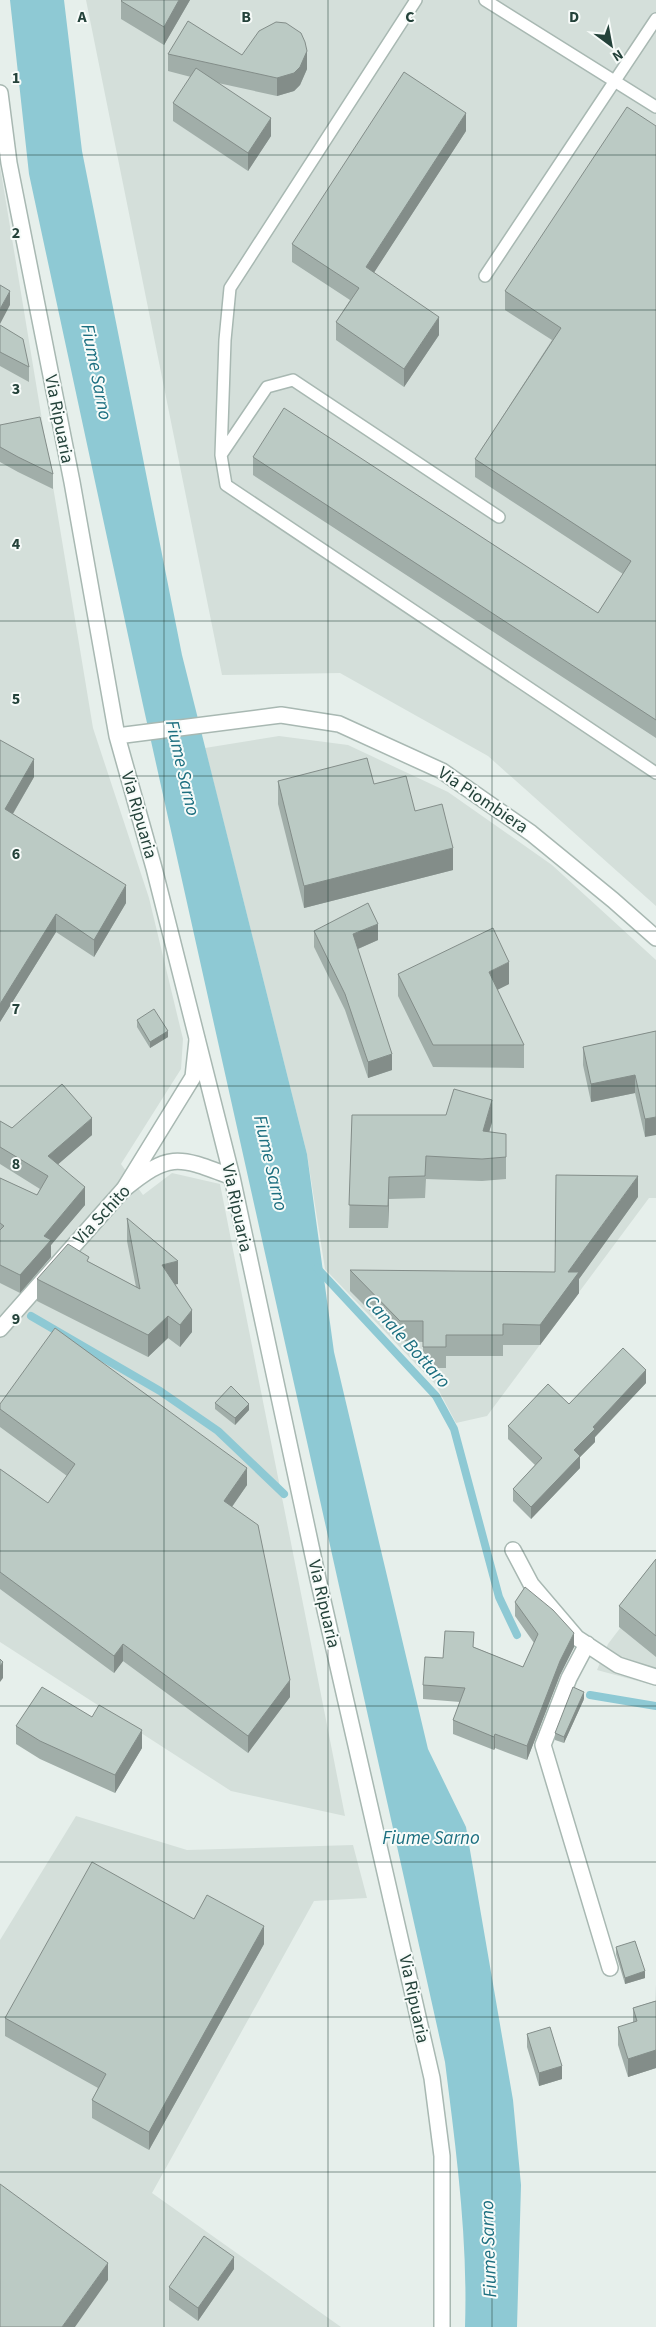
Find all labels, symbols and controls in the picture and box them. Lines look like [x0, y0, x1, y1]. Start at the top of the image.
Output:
text: A [76, 6, 87, 28]
text: B [241, 6, 251, 28]
text: C [405, 6, 415, 28]
text: D [569, 6, 579, 28]
north arrow [586, 20, 636, 70]
text: N [608, 44, 627, 66]
text: 1 [12, 67, 20, 89]
text: 2 [12, 222, 20, 244]
water label: Fiume Sarno [73, 322, 119, 423]
street label: Via Ripuaria [38, 373, 80, 465]
text: 3 [12, 378, 20, 400]
text: 4 [12, 533, 21, 555]
text: 5 [12, 688, 20, 710]
water label: Fiume Sarno [158, 717, 206, 819]
street label: Via Piombiera [433, 761, 533, 839]
street label: Via Ripuaria [115, 768, 163, 862]
text: 6 [12, 843, 20, 865]
text: 7 [12, 998, 20, 1020]
water label: Fiume Sarno [246, 1112, 294, 1214]
text: 8 [12, 1153, 20, 1175]
street label: Via Ripuaria [215, 1162, 259, 1254]
street label: Via Schito [68, 1179, 136, 1251]
water label: Canale Bottaro [358, 1289, 456, 1395]
text: 9 [12, 1308, 20, 1330]
street label: Via Ripuaria [302, 1558, 346, 1650]
water label: Fiume Sarno [382, 1825, 480, 1852]
street label: Via Ripuaria [392, 1953, 436, 2045]
water label: Fiume Sarno [474, 2200, 504, 2298]

